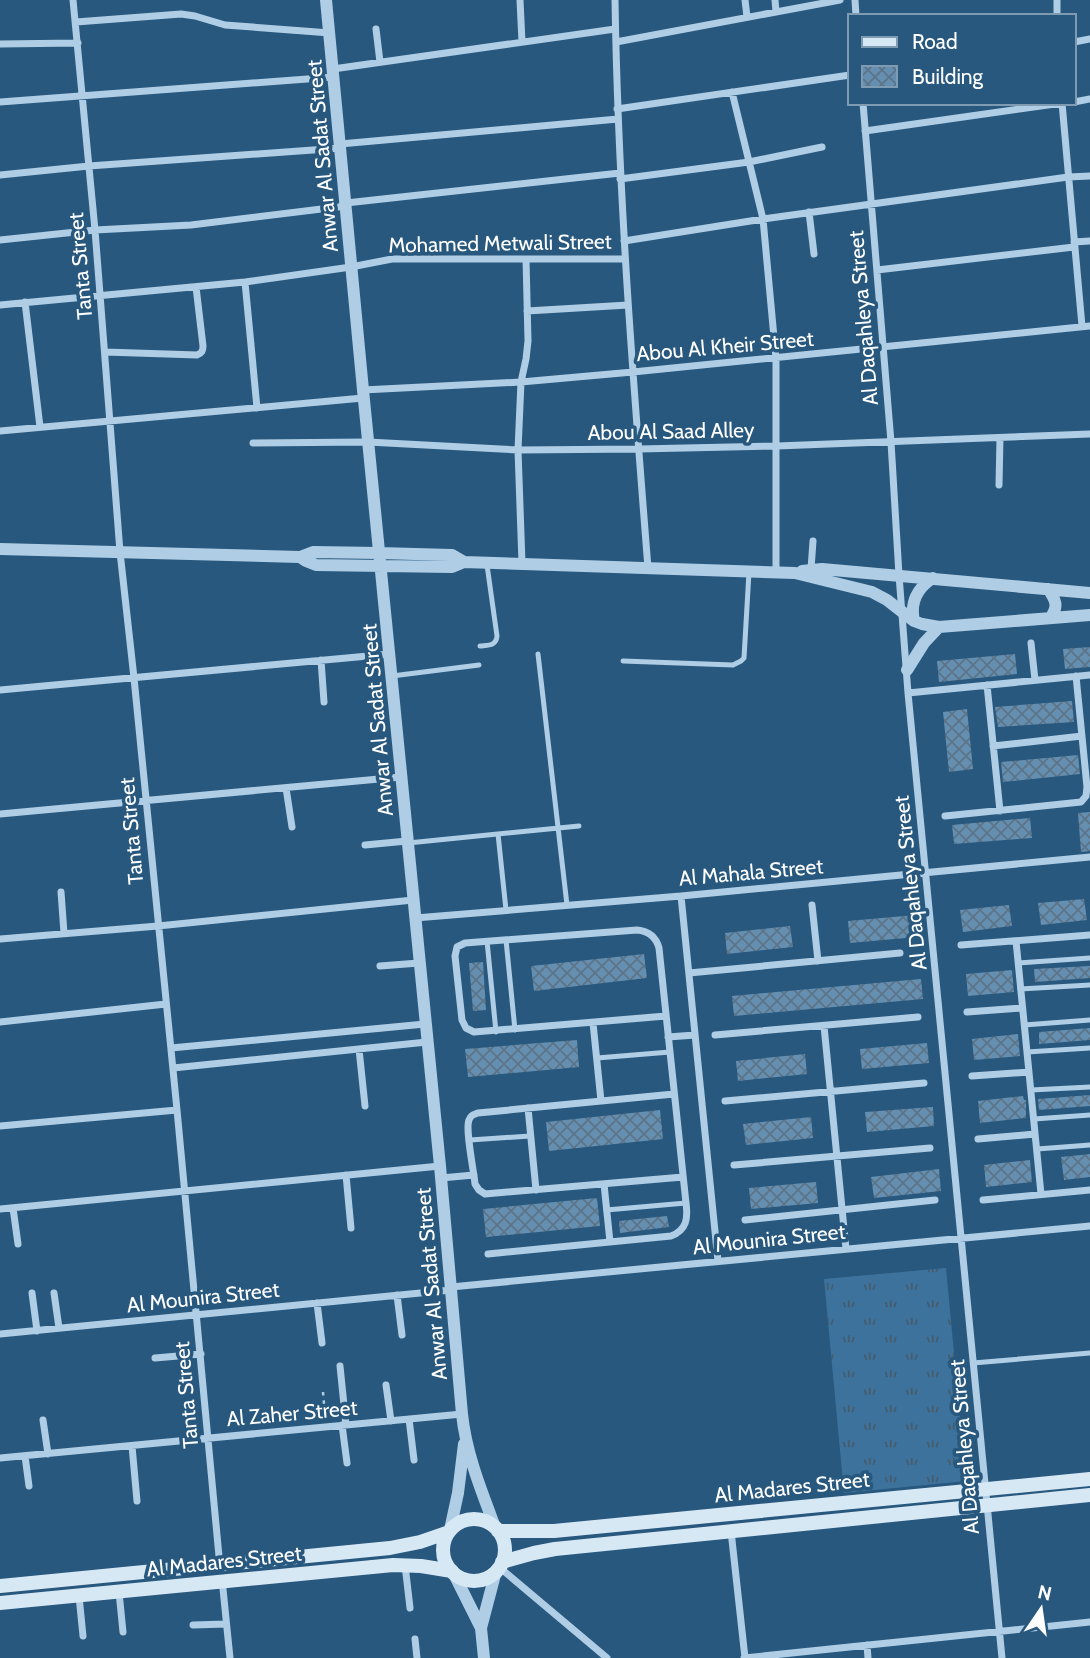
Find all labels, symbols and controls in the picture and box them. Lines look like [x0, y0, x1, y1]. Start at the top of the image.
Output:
legend [848, 14, 1076, 105]
text: Road [912, 29, 958, 54]
street label: Anwar Al Sadat Street [301, 59, 343, 253]
text: Building [912, 64, 984, 89]
street label: Tanta Street [63, 211, 97, 321]
street label: Mohamed Metwali Street [388, 229, 612, 257]
street label: Al Daqahleya Street [843, 229, 883, 407]
street label: Abou Al Kheir Street [635, 326, 815, 366]
street label: Abou Al Saad Alley [587, 417, 755, 445]
street label: Anwar Al Sadat Street [356, 623, 398, 817]
street label: Tanta Street [114, 776, 148, 886]
street label: Al Daqahleya Street [888, 794, 932, 972]
street label: Al Mahala Street [678, 853, 824, 891]
street label: Anwar Al Sadat Street [410, 1187, 452, 1381]
street label: Al Mounira Street [691, 1219, 847, 1259]
street label: Al Mounira Street [125, 1277, 281, 1317]
street label: Tanta Street [169, 1340, 203, 1450]
street label: Al Daqahleya Street [944, 1358, 984, 1536]
street label: Al Zaher Street [225, 1395, 359, 1431]
street label: Al Madares Street [713, 1466, 871, 1508]
street label: Al Madares Street [145, 1540, 303, 1582]
north arrow [1006, 1574, 1076, 1644]
text: N [1036, 1580, 1054, 1606]

